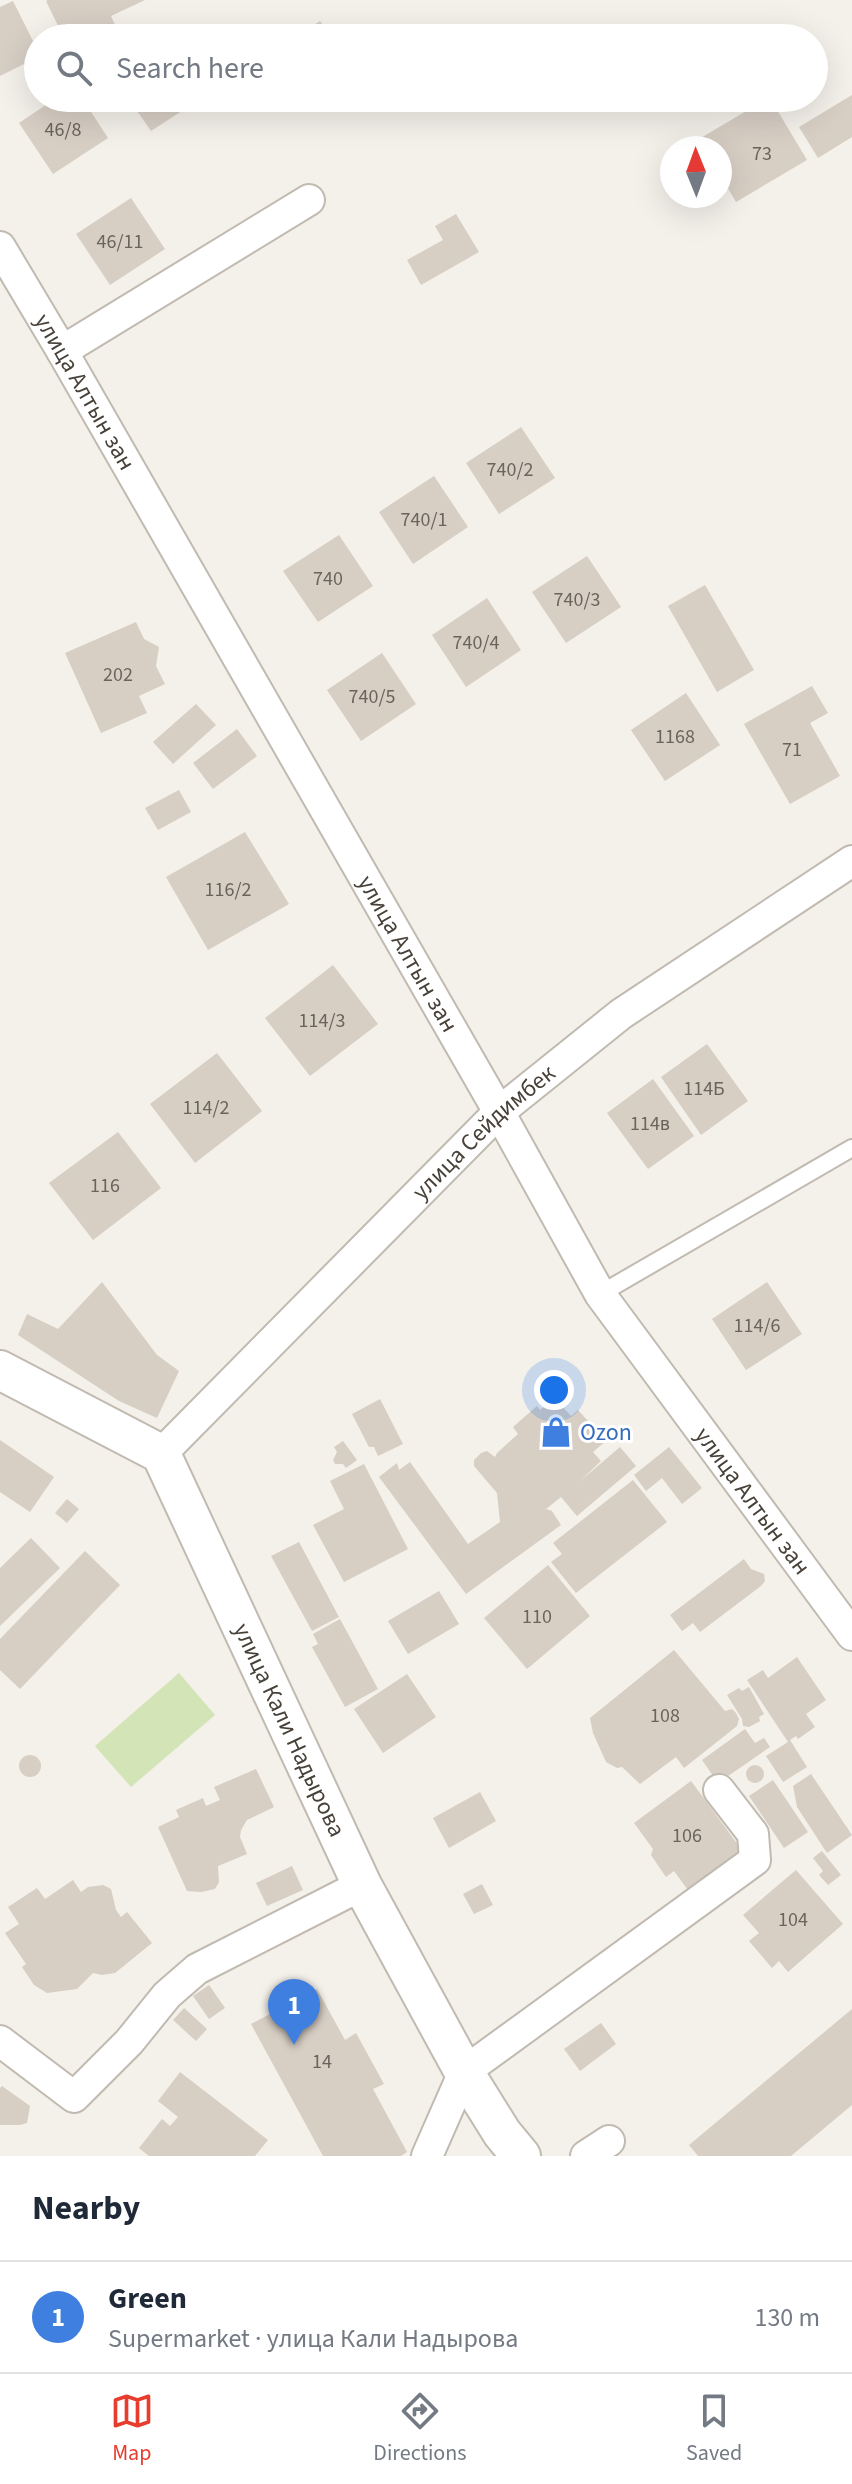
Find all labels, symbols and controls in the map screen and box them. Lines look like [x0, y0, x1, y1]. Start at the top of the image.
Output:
search box [24, 24, 828, 112]
icon: search [52, 46, 96, 90]
text: Search here [116, 47, 264, 90]
house number: 46/8 [45, 116, 81, 144]
north arrow [660, 136, 732, 208]
house number: 73 [752, 140, 772, 168]
house number: 46/11 [97, 228, 143, 256]
street label: улица Алтын зан [26, 307, 144, 477]
house number: 740/2 [487, 456, 533, 484]
house number: 740/1 [401, 506, 447, 534]
house number: 740 [313, 565, 343, 593]
house number: 740/3 [554, 586, 600, 614]
house number: 740/4 [453, 629, 499, 657]
house number: 202 [103, 661, 133, 689]
house number: 740/5 [349, 683, 395, 711]
house number: 1168 [655, 723, 695, 751]
house number: 71 [782, 736, 802, 764]
street label: улица Алтын зан [349, 869, 467, 1039]
house number: 116/2 [205, 876, 251, 904]
house number: 114/3 [299, 1007, 345, 1035]
street label: улица Сейдимбек [404, 1056, 563, 1208]
house number: 114Б [683, 1075, 725, 1103]
house number: 114/2 [183, 1094, 229, 1122]
house number: 114в [630, 1110, 670, 1138]
house number: 116 [90, 1172, 120, 1200]
house number: 114/6 [734, 1312, 780, 1340]
your location [534, 1370, 574, 1410]
shop icon: Ozon [539, 1415, 573, 1449]
place label: Ozon [580, 1415, 632, 1450]
street label: улица Алтын зан [686, 1420, 819, 1582]
house number: 110 [522, 1603, 552, 1631]
street label: улица Кали Надырова [225, 1617, 355, 1843]
house number: 108 [650, 1702, 680, 1730]
house number: 106 [672, 1822, 702, 1850]
house number: 104 [778, 1906, 808, 1934]
pin: 1 [268, 1979, 320, 2045]
house number: 14 [312, 2048, 332, 2076]
text: Nearby [32, 2184, 140, 2233]
text: Green [108, 2277, 187, 2320]
text: 1 [51, 2299, 65, 2336]
text: 130 m [754, 2299, 820, 2336]
text: Supermarket · улица Кали Надырова [108, 2320, 518, 2357]
tab: Map [110, 2389, 154, 2469]
tab: Directions [373, 2389, 466, 2469]
tab: Saved [686, 2389, 742, 2469]

